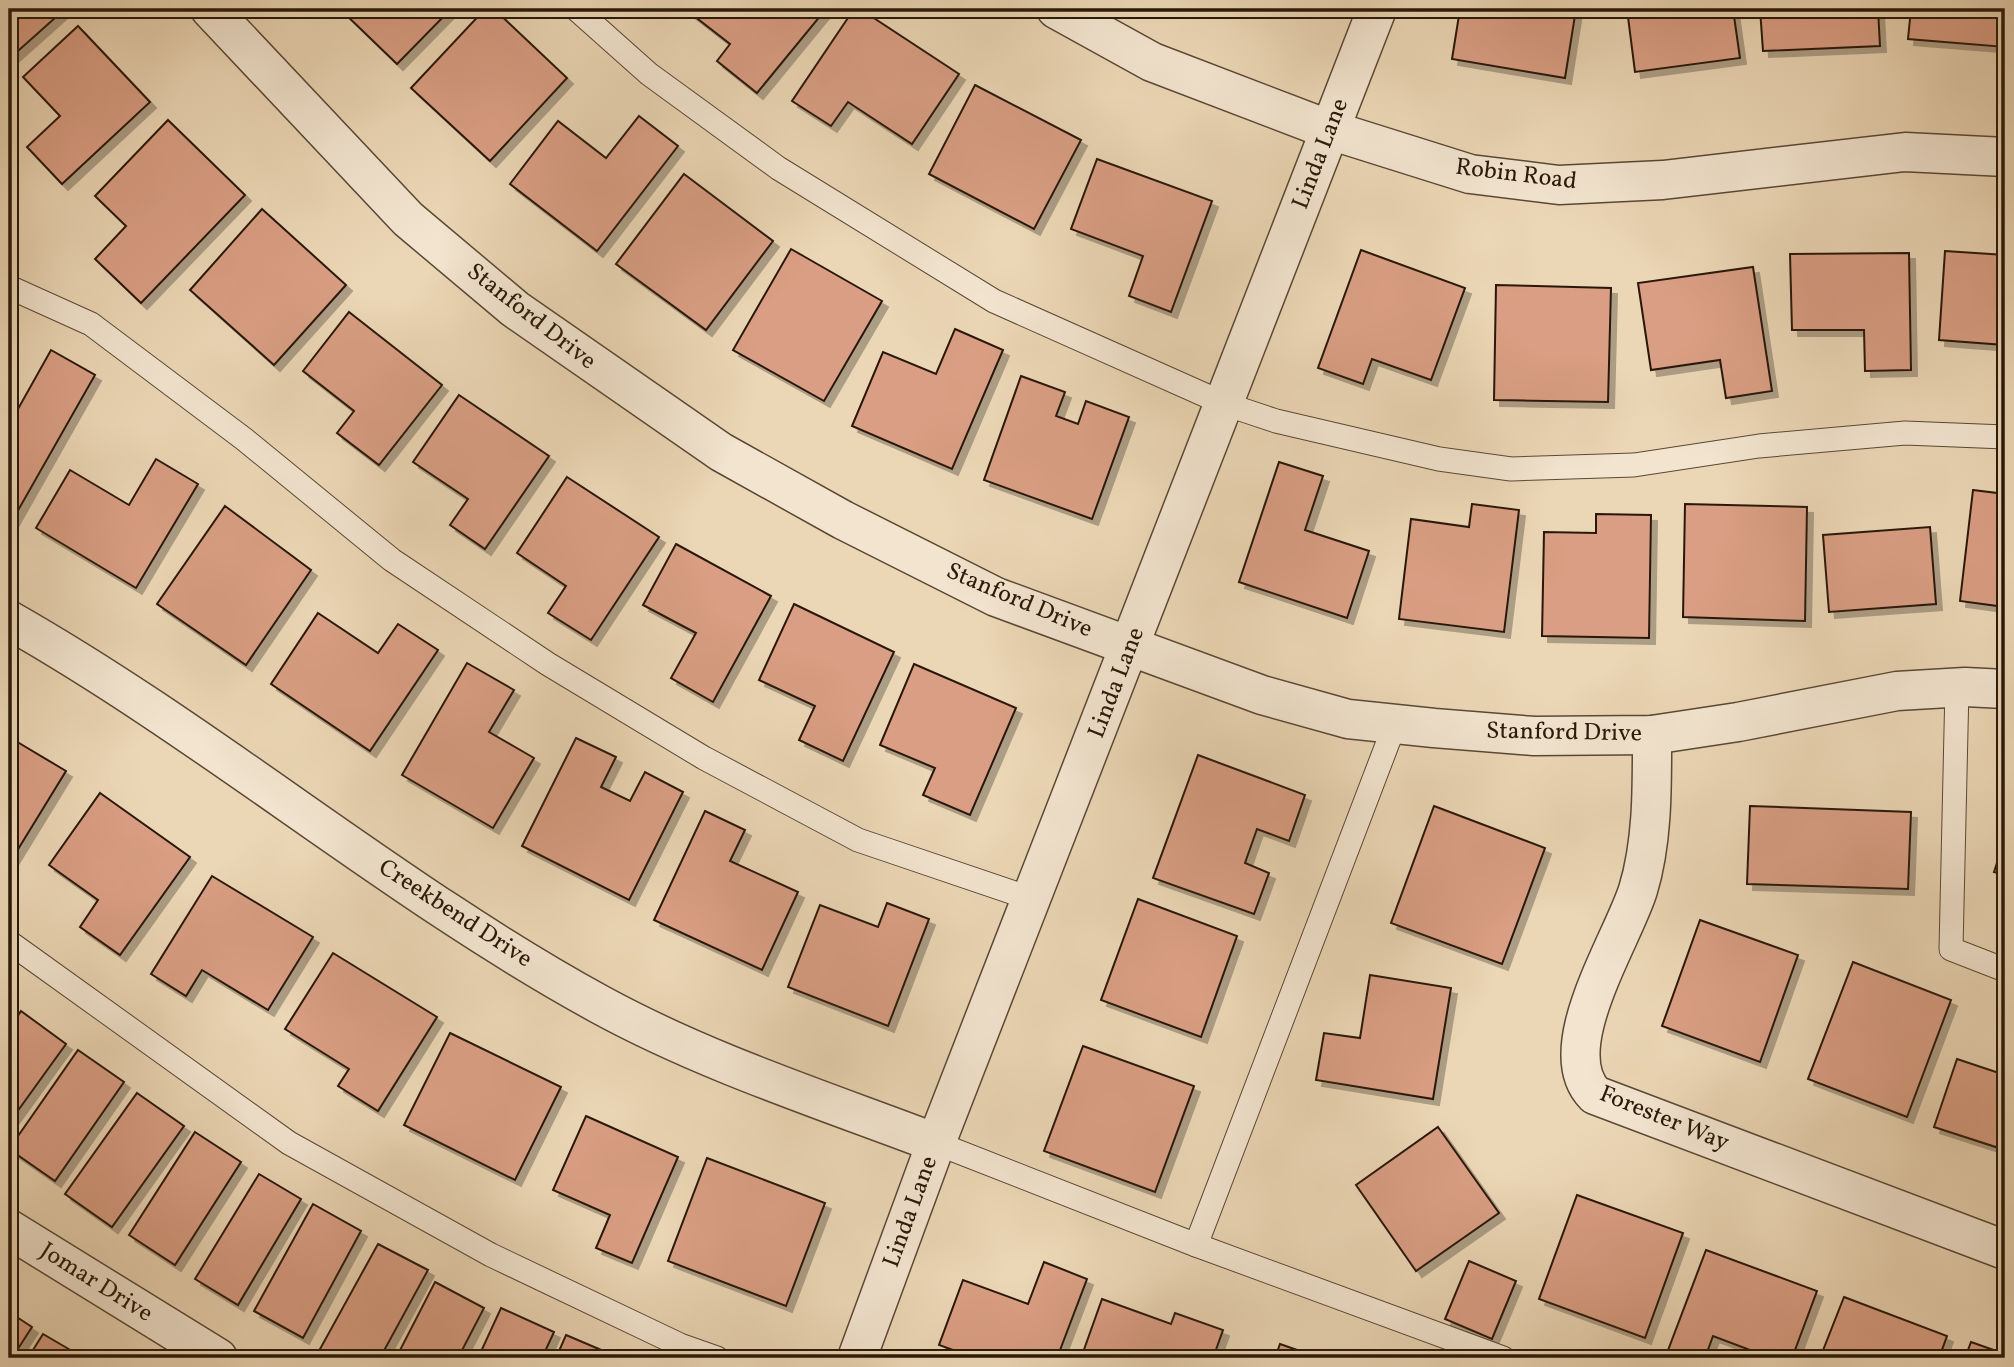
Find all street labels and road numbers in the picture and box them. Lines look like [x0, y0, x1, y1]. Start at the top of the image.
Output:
street label: Linda Lane [1284, 94, 1358, 214]
street label: Robin Road [1453, 151, 1579, 199]
street label: Stanford Drive [459, 256, 603, 378]
street label: Stanford Drive [941, 555, 1097, 647]
street label: Linda Lane [1080, 623, 1154, 743]
street label: Stanford Drive [1486, 715, 1642, 751]
street label: Creekbend Drive [371, 851, 539, 977]
street label: Forester Way [1594, 1078, 1734, 1160]
street label: Linda Lane [875, 1151, 947, 1273]
street label: Jomar Drive [33, 1235, 159, 1331]

